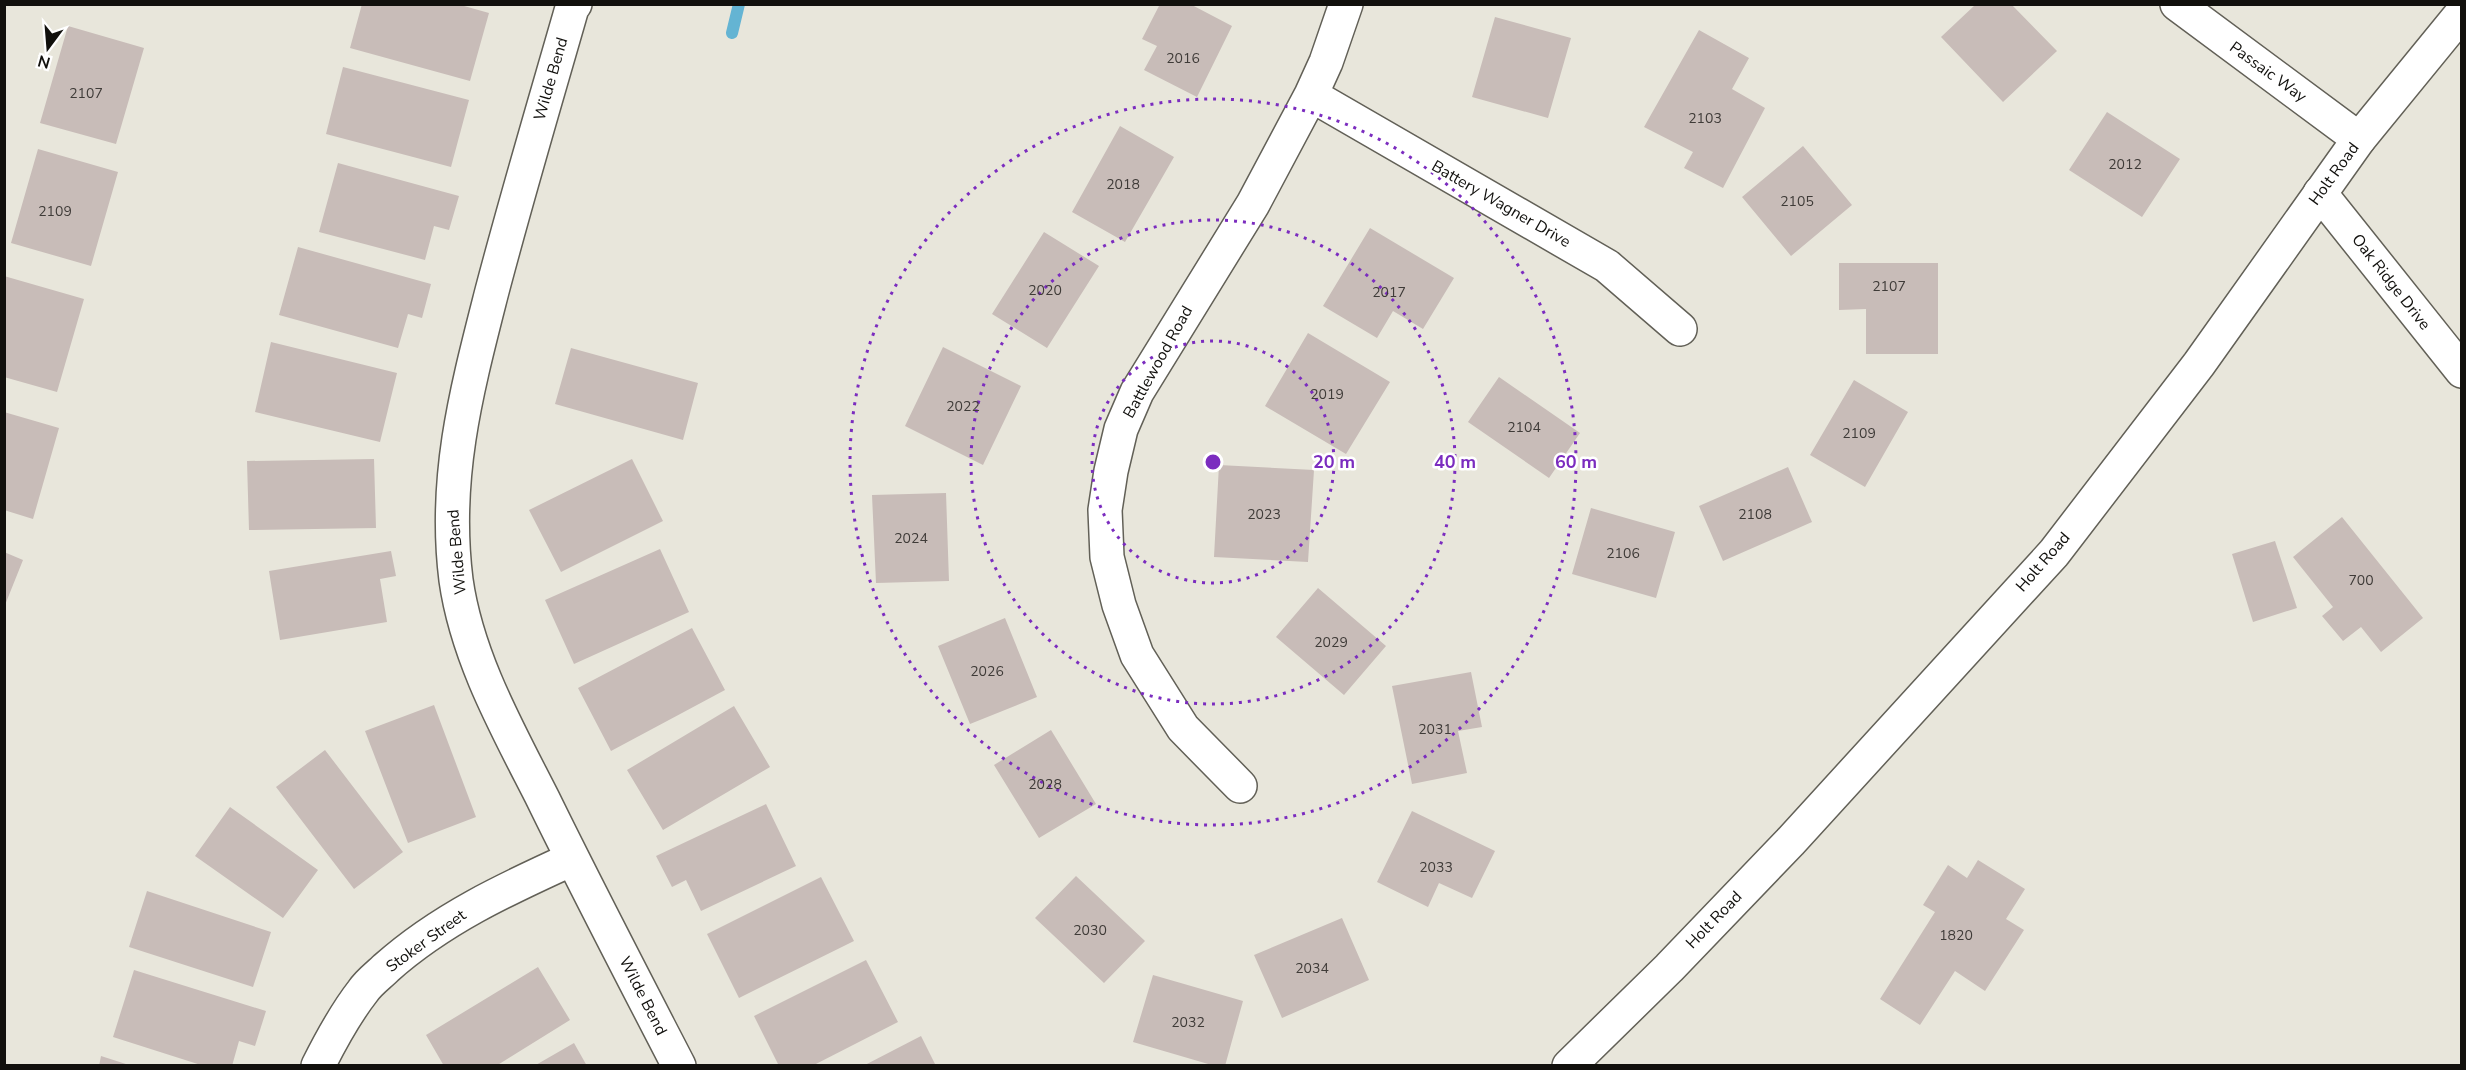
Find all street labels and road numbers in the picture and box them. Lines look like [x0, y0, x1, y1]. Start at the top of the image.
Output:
street label: Wilde Bend [529, 35, 573, 123]
street label: Passaic Way [2225, 36, 2312, 108]
street label: Holt Road [2304, 138, 2364, 210]
street label: Battery Wagner Drive [1427, 155, 1575, 253]
street label: Oak Ridge Drive [2346, 229, 2436, 335]
street label: Battlewood Road [1118, 302, 1198, 422]
street label: Wilde Bend [442, 508, 472, 596]
street label: Holt Road [2011, 527, 2075, 597]
street label: Holt Road [1681, 886, 1747, 954]
street label: Stoker Street [381, 904, 471, 978]
street label: Wilde Bend [614, 953, 672, 1039]

